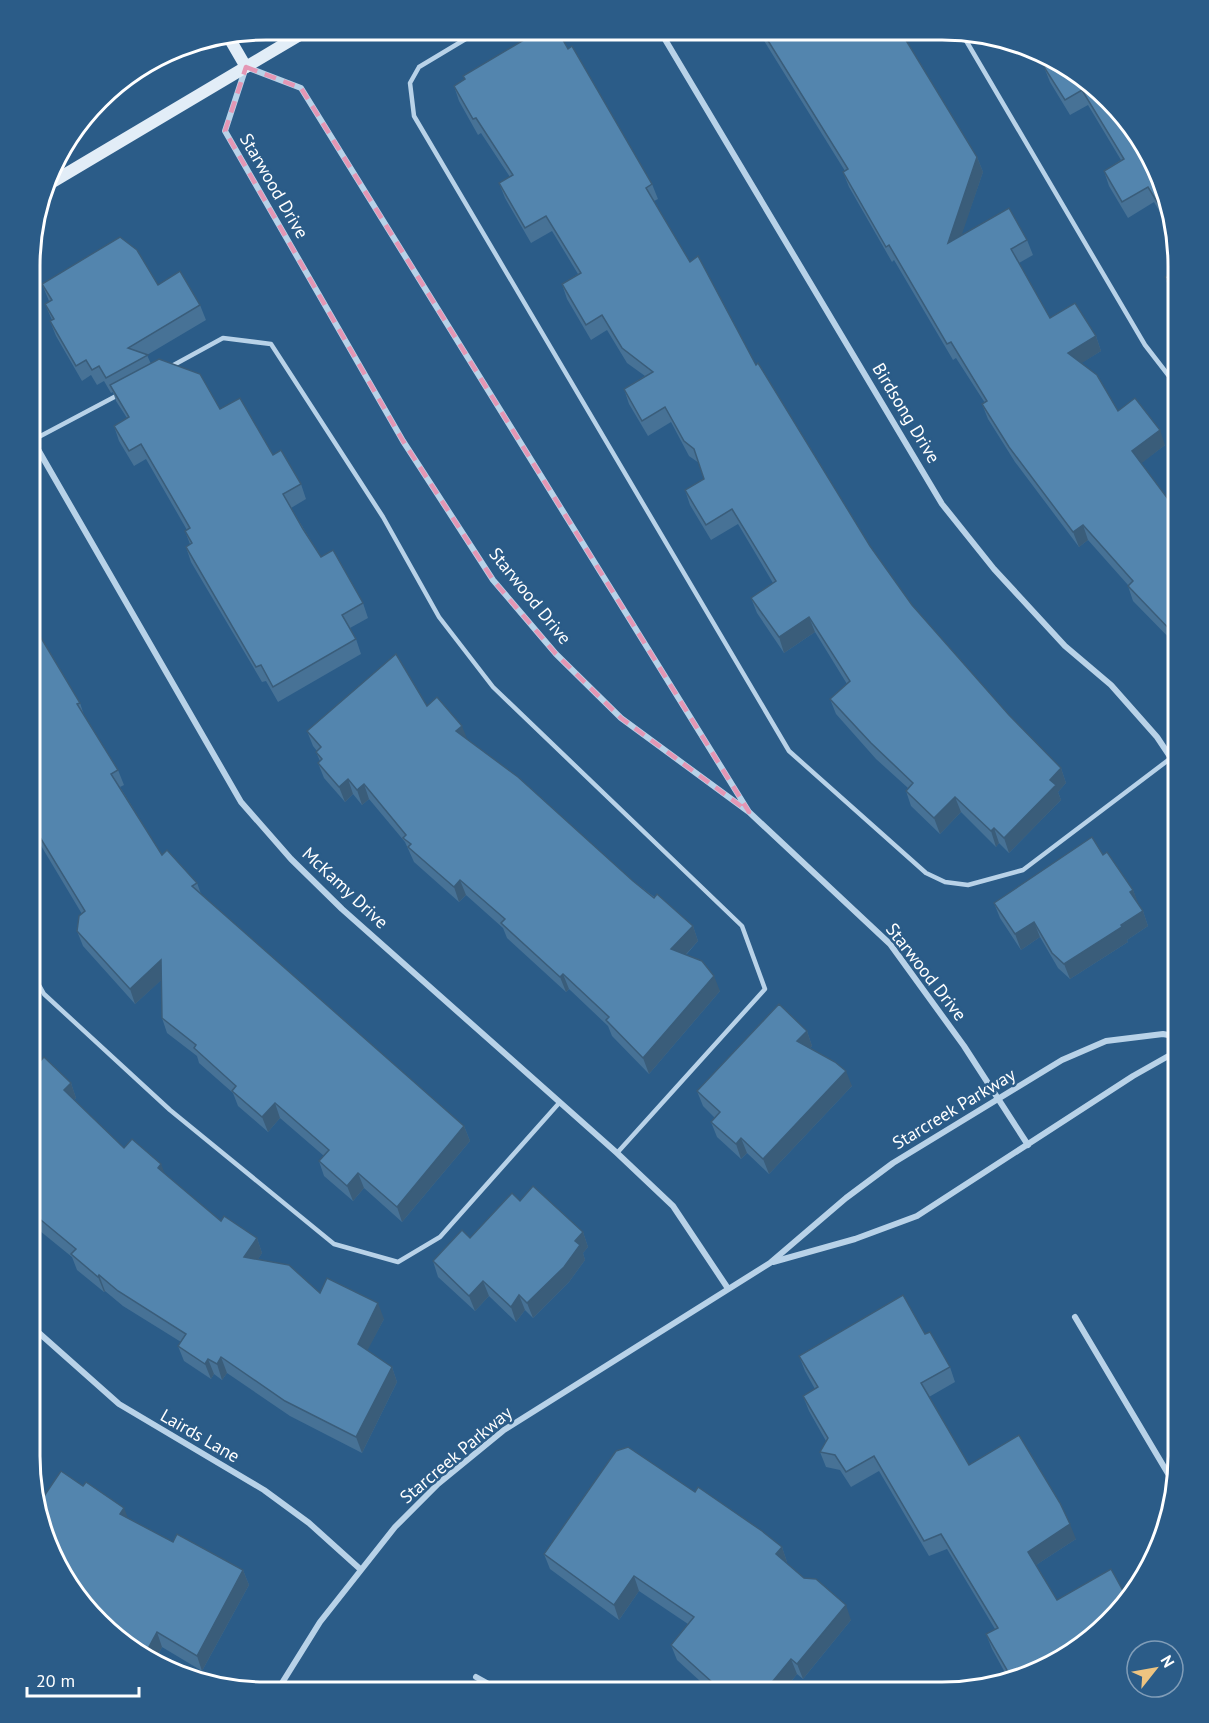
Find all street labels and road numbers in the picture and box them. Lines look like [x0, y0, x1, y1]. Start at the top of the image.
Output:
street label: Starwood Drive [235, 129, 314, 243]
street label: Birdsong Drive [867, 358, 945, 467]
street label: Starwood Drive [484, 543, 576, 649]
street label: McKamy Drive [298, 842, 393, 933]
street label: Starwood Drive [881, 918, 972, 1025]
street label: Starcreek Parkway [888, 1062, 1020, 1154]
street label: Starcreek Parkway [395, 1401, 517, 1508]
street label: Lairds Lane [157, 1404, 244, 1467]

